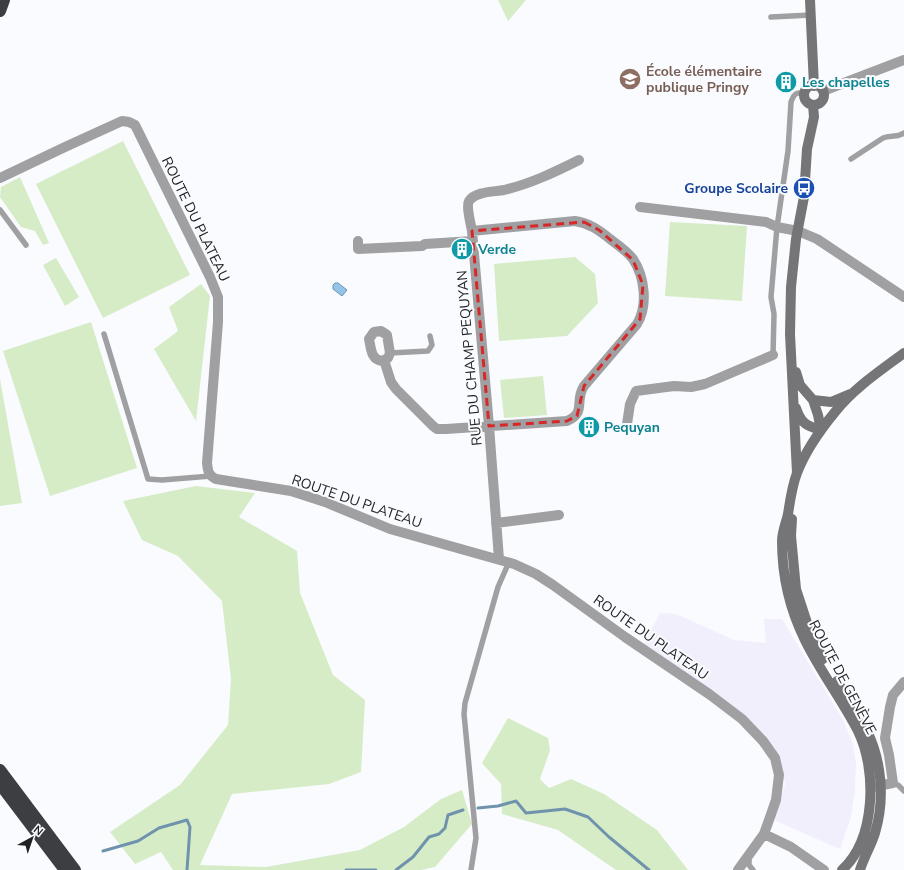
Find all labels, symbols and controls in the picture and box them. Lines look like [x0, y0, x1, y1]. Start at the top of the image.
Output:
place label: École élémentaire publique Pringy [646, 62, 762, 97]
school or university icon: École élémentaire publique Pringy [617, 66, 643, 92]
building icon: Les chapelles [773, 69, 799, 95]
place label: Les chapelles [802, 73, 890, 92]
street label: ROUTE DU PLATEAU [157, 154, 234, 285]
bus stop icon: Groupe Scolaire [791, 175, 817, 201]
place label: Groupe Scolaire [684, 179, 788, 198]
building icon: Verde [449, 236, 475, 262]
place label: Verde [477, 240, 516, 259]
street label: RUE DU CHAMP PEQUYAN [452, 269, 487, 447]
building icon: Pequyan [576, 414, 602, 440]
place label: Pequyan [604, 418, 660, 437]
street label: ROUTE DU PLATEAU [289, 470, 425, 533]
street label: ROUTE DU PLATEAU [589, 590, 712, 684]
street label: ROUTE DE GENÈVE [804, 617, 881, 738]
north arrow [12, 818, 52, 858]
text: N [30, 822, 46, 839]

